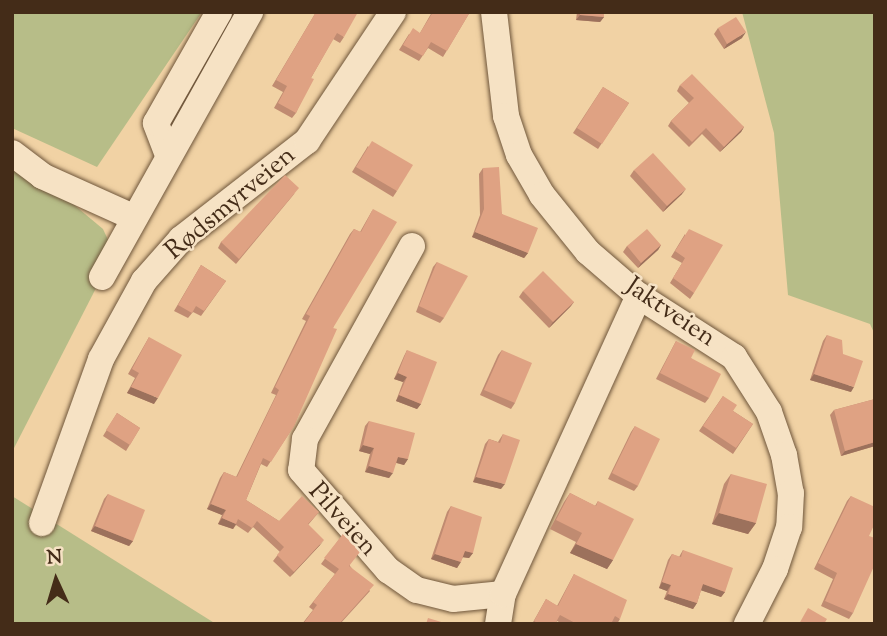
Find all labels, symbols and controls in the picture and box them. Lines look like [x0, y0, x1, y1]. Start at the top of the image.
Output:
street label: Rødsmyrveien [160, 141, 302, 267]
street label: Jaktveien [619, 272, 721, 354]
street label: Pilveien [301, 477, 383, 563]
north arrow [21, 545, 91, 615]
text: N [46, 545, 63, 573]

